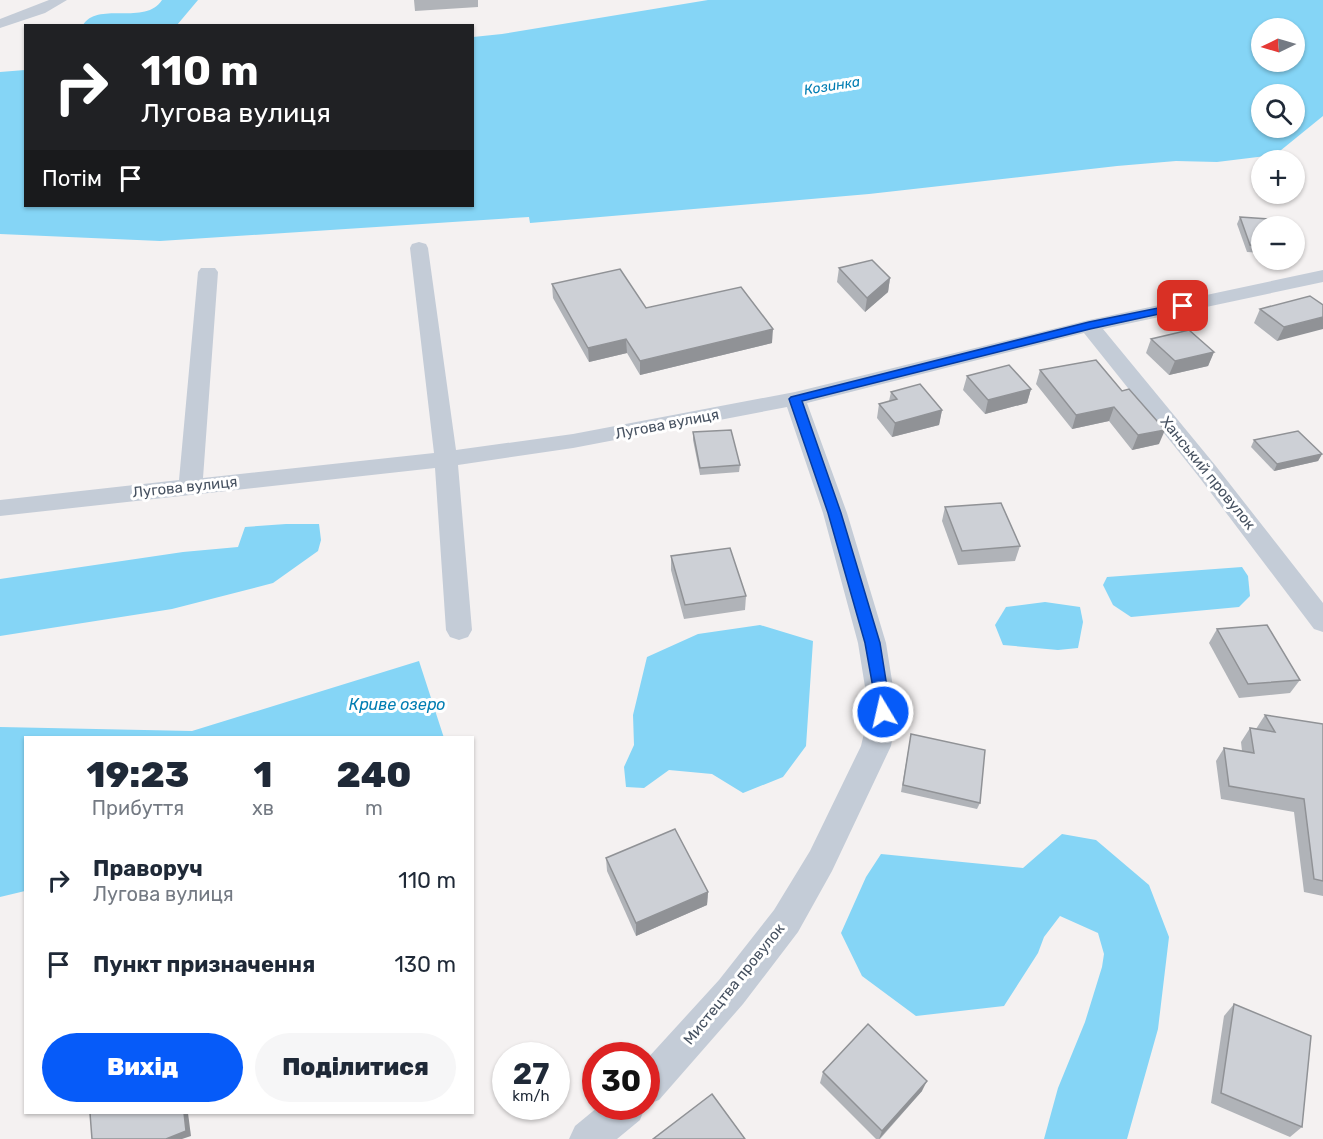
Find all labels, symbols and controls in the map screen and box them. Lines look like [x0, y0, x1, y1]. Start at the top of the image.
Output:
north arrow [1251, 18, 1305, 72]
map controls [1251, 18, 1305, 270]
text: 110 m [141, 46, 259, 96]
icon: right [42, 48, 120, 126]
water label: Козинка [803, 73, 861, 99]
button: search [1251, 84, 1305, 138]
text: Лугова вулиця [141, 97, 331, 129]
button: + [1251, 150, 1305, 204]
icon: arrive [114, 162, 147, 195]
text: Потім [42, 165, 102, 192]
button: − [1251, 216, 1305, 270]
pin [1157, 280, 1208, 331]
icon: arrive [1166, 289, 1199, 322]
street label: Лугова вулиця [613, 405, 721, 443]
street label: Ханський провулок [1157, 413, 1259, 533]
street label: Лугова вулиця [132, 473, 238, 501]
position arrow [851, 680, 915, 744]
water label: Криве озеро [349, 695, 445, 714]
text: 19:23 [87, 753, 189, 796]
text: 1 [253, 753, 272, 796]
text: 240 [336, 753, 411, 796]
text: Прибуття [92, 796, 184, 820]
text: хв [252, 796, 274, 820]
text: m [365, 796, 383, 820]
text: Праворуч [93, 855, 203, 882]
icon: right [42, 864, 75, 897]
text: 110 m [398, 867, 456, 894]
text: Лугова вулиця [93, 882, 234, 906]
street label: Мистецтва провулок [680, 920, 788, 1048]
icon: arrive [42, 948, 75, 981]
text: Пункт призначення [93, 951, 315, 978]
text: 130 m [394, 951, 456, 978]
button: Вихід [42, 1033, 243, 1102]
button: Поділитися [255, 1033, 456, 1102]
speed limit sign: 30 [582, 1042, 660, 1120]
text: 27 [513, 1056, 549, 1092]
text: km/h [512, 1087, 550, 1105]

